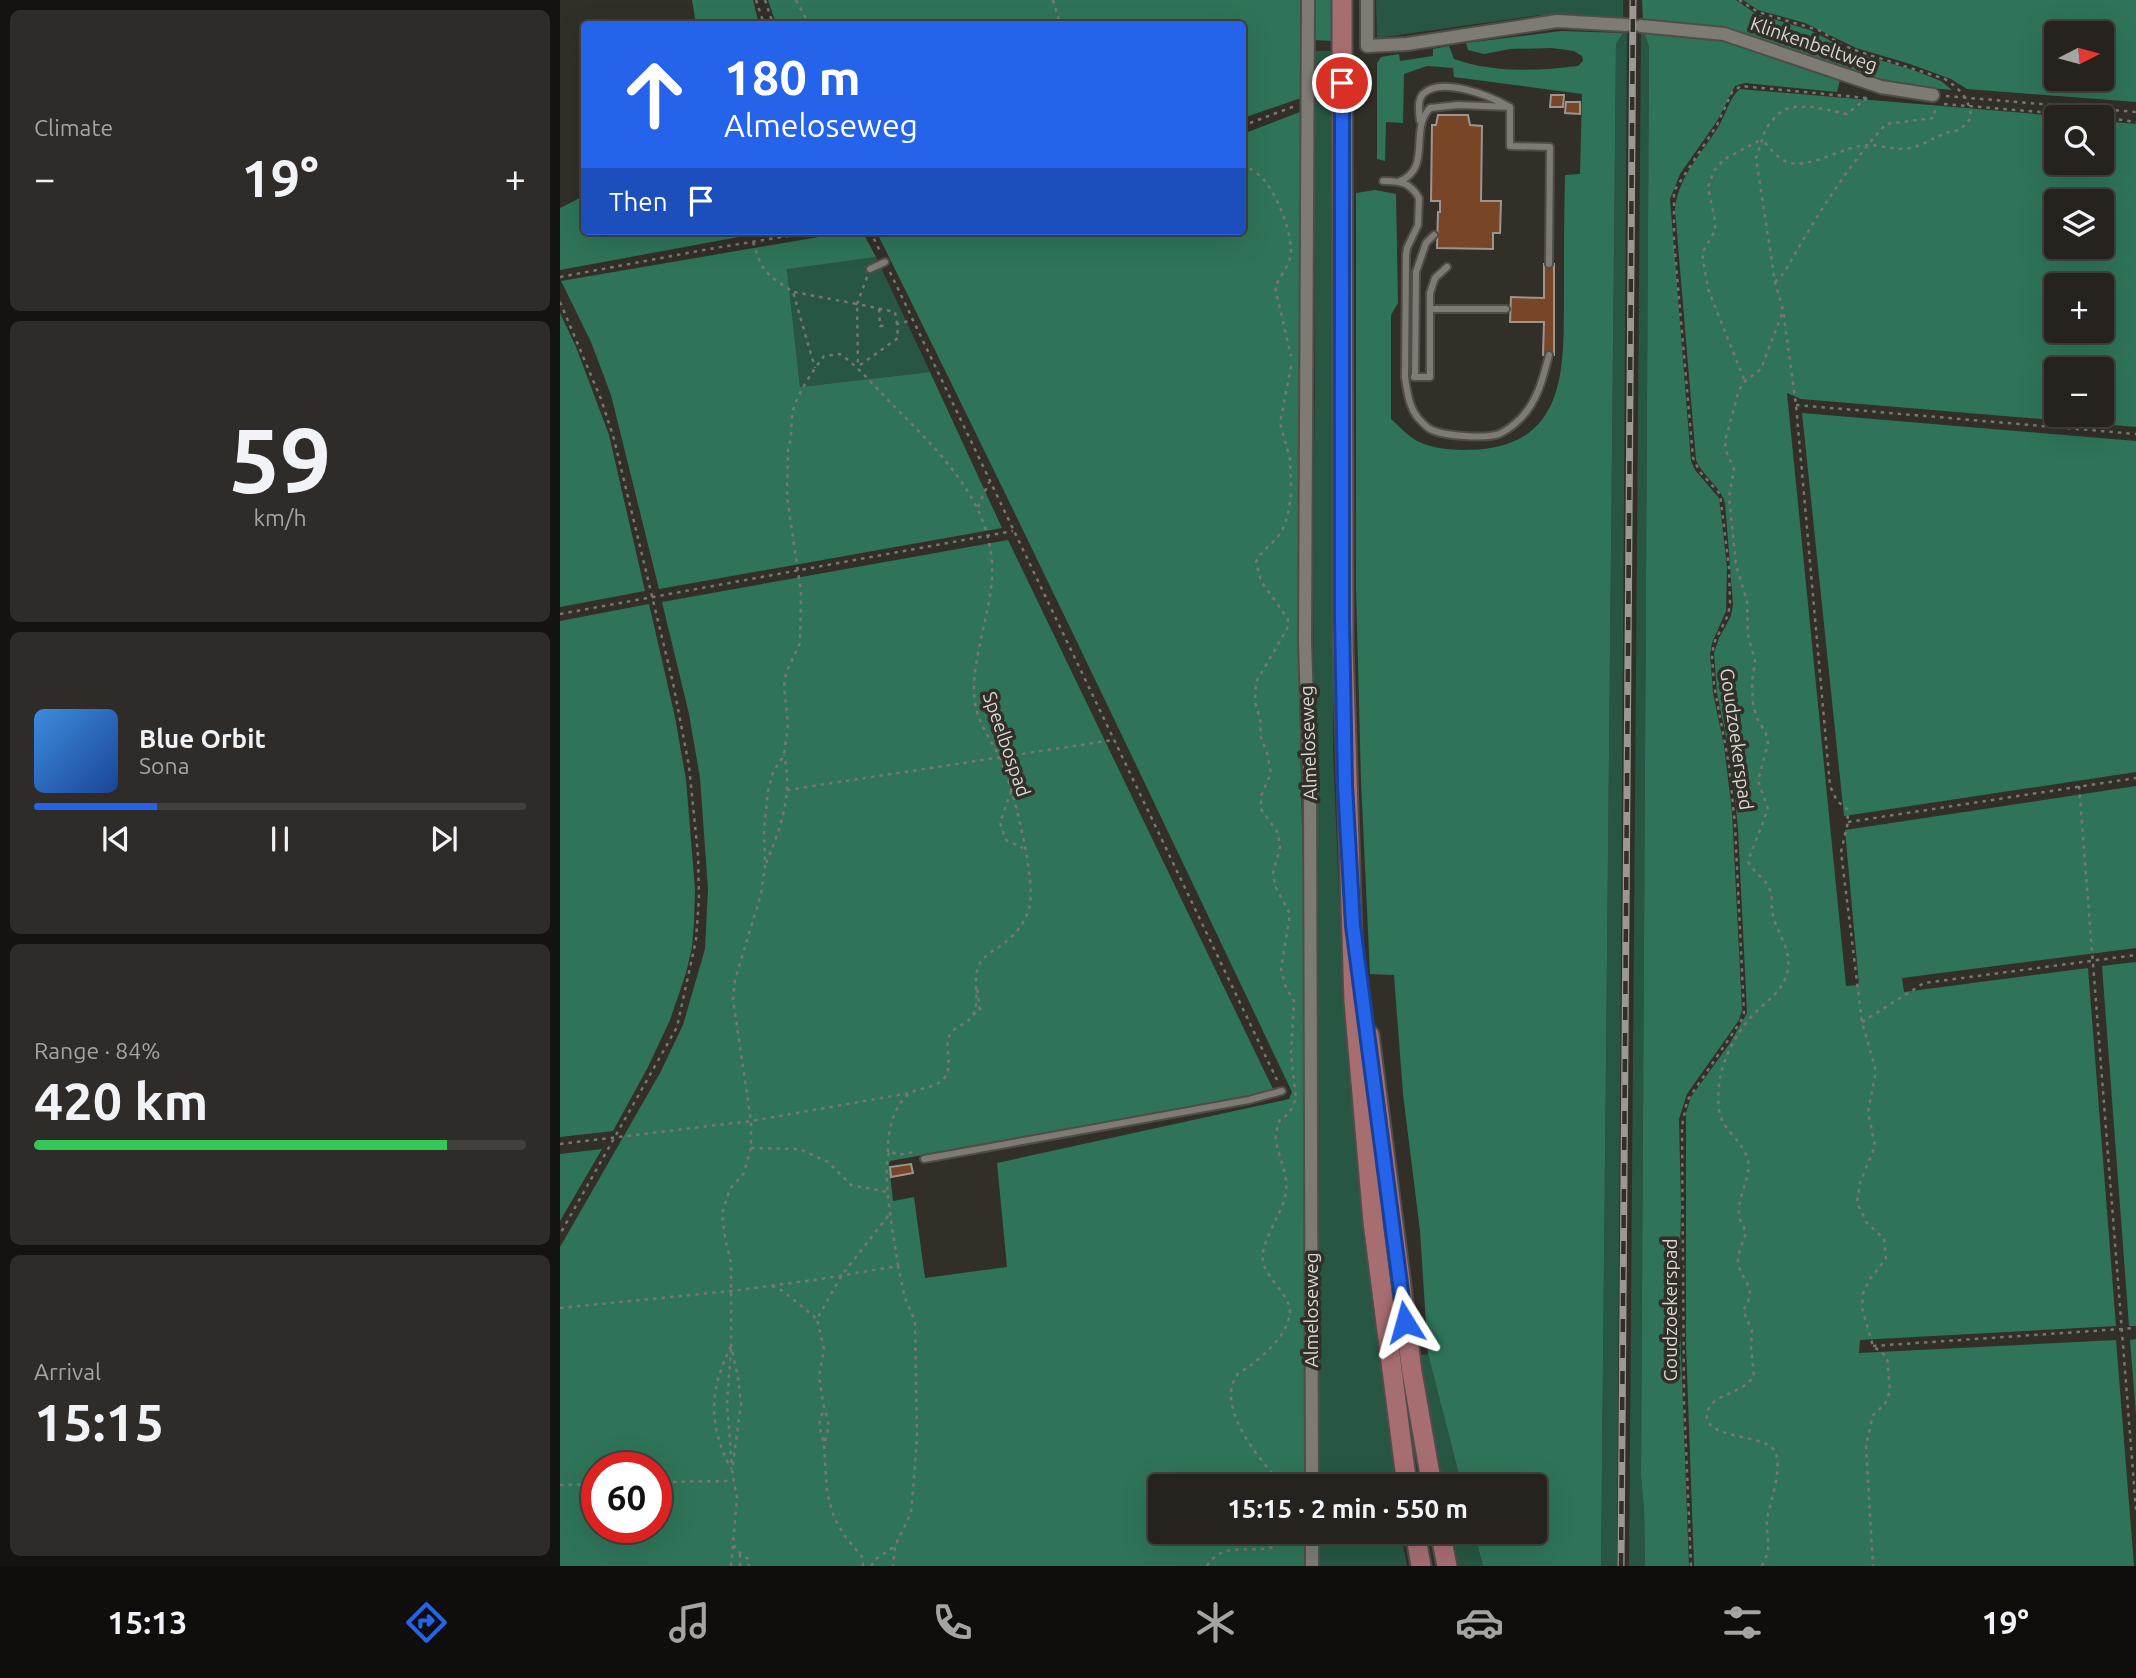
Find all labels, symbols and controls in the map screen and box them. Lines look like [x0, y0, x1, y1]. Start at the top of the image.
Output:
street label: Klinkenbeltweg [1748, 12, 1880, 76]
north arrow [2044, 21, 2114, 91]
map controls [2044, 21, 2114, 427]
icon: ahead [609, 49, 700, 140]
text: 180 m [724, 49, 861, 104]
pin [1312, 53, 1372, 113]
icon: arrive [1323, 64, 1361, 102]
button: search [2044, 105, 2114, 175]
text: Almeloseweg [724, 107, 918, 143]
text: Climate [34, 115, 113, 140]
text: 19° [241, 149, 319, 207]
text: − [34, 157, 55, 199]
text: + [505, 157, 526, 199]
icon: arrive [682, 182, 720, 220]
text: Then [609, 187, 668, 216]
button: layers [2044, 189, 2114, 259]
button: + [2044, 273, 2114, 343]
button: − [2044, 357, 2114, 427]
text: 59 [229, 408, 331, 510]
text: km/h [253, 505, 307, 530]
street label: Goudzoekerspad [1716, 667, 1758, 811]
street label: Almeloseweg [1295, 685, 1321, 801]
street label: Speelbospad [979, 689, 1035, 799]
text: Blue Orbit [139, 724, 266, 753]
text: Sona [139, 753, 189, 778]
icon: previous [97, 820, 135, 858]
icon: pause [261, 820, 299, 858]
icon: next [425, 820, 463, 858]
text: Range · 84% [34, 1038, 161, 1063]
text: 420 km [34, 1072, 208, 1130]
street label: Goudzoekerspad [1659, 1238, 1681, 1382]
street label: Almeloseweg [1300, 1252, 1322, 1368]
position arrow [1368, 1285, 1442, 1359]
text: Arrival [34, 1359, 101, 1384]
text: 15:15 [34, 1393, 164, 1451]
speed limit sign: 60 [581, 1452, 672, 1543]
text: 15:15 · 2 min · 550 m [1227, 1494, 1468, 1523]
icon: directions [402, 1598, 451, 1647]
icon: music [665, 1598, 714, 1647]
icon: phone [928, 1598, 977, 1647]
icon: climate [1191, 1598, 1240, 1647]
icon: car [1455, 1598, 1504, 1647]
icon: filters [1718, 1598, 1767, 1647]
text: 15:13 [107, 1604, 187, 1640]
text: 19° [1981, 1604, 2029, 1640]

